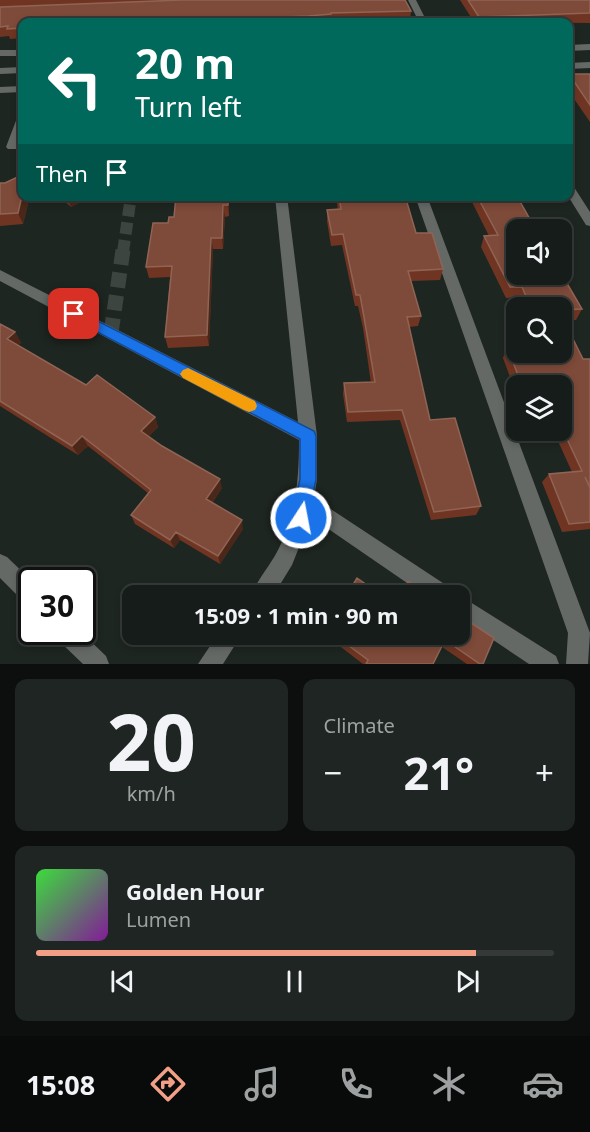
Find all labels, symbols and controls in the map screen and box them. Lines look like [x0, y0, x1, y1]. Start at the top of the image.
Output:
text: 20 m [135, 34, 235, 91]
icon: left [36, 42, 114, 120]
text: Turn left [135, 88, 241, 125]
icon: arrive [100, 156, 133, 189]
text: Then [36, 158, 88, 188]
map controls [506, 219, 572, 441]
button: sound [506, 219, 572, 285]
pin [48, 288, 99, 339]
icon: arrive [57, 297, 90, 330]
button: search [506, 297, 572, 363]
button: layers [506, 375, 572, 441]
position arrow [269, 486, 333, 550]
speed limit sign: 30 [18, 567, 96, 645]
text: 15:09 · 1 min · 90 m [194, 600, 398, 630]
text: 20 [107, 688, 196, 794]
text: Climate [324, 712, 395, 739]
text: 21° [403, 742, 474, 803]
text: − [324, 750, 342, 795]
text: + [535, 750, 554, 795]
text: km/h [127, 780, 176, 807]
text: Golden Hour [126, 876, 264, 906]
text: Lumen [126, 906, 191, 933]
icon: previous [106, 965, 139, 998]
icon: pause [278, 965, 311, 998]
icon: next [451, 965, 484, 998]
icon: directions [147, 1063, 189, 1105]
icon: music [241, 1063, 283, 1105]
icon: phone [335, 1063, 377, 1105]
icon: climate [428, 1063, 470, 1105]
icon: car [522, 1063, 564, 1105]
text: 15:08 [26, 1066, 95, 1103]

